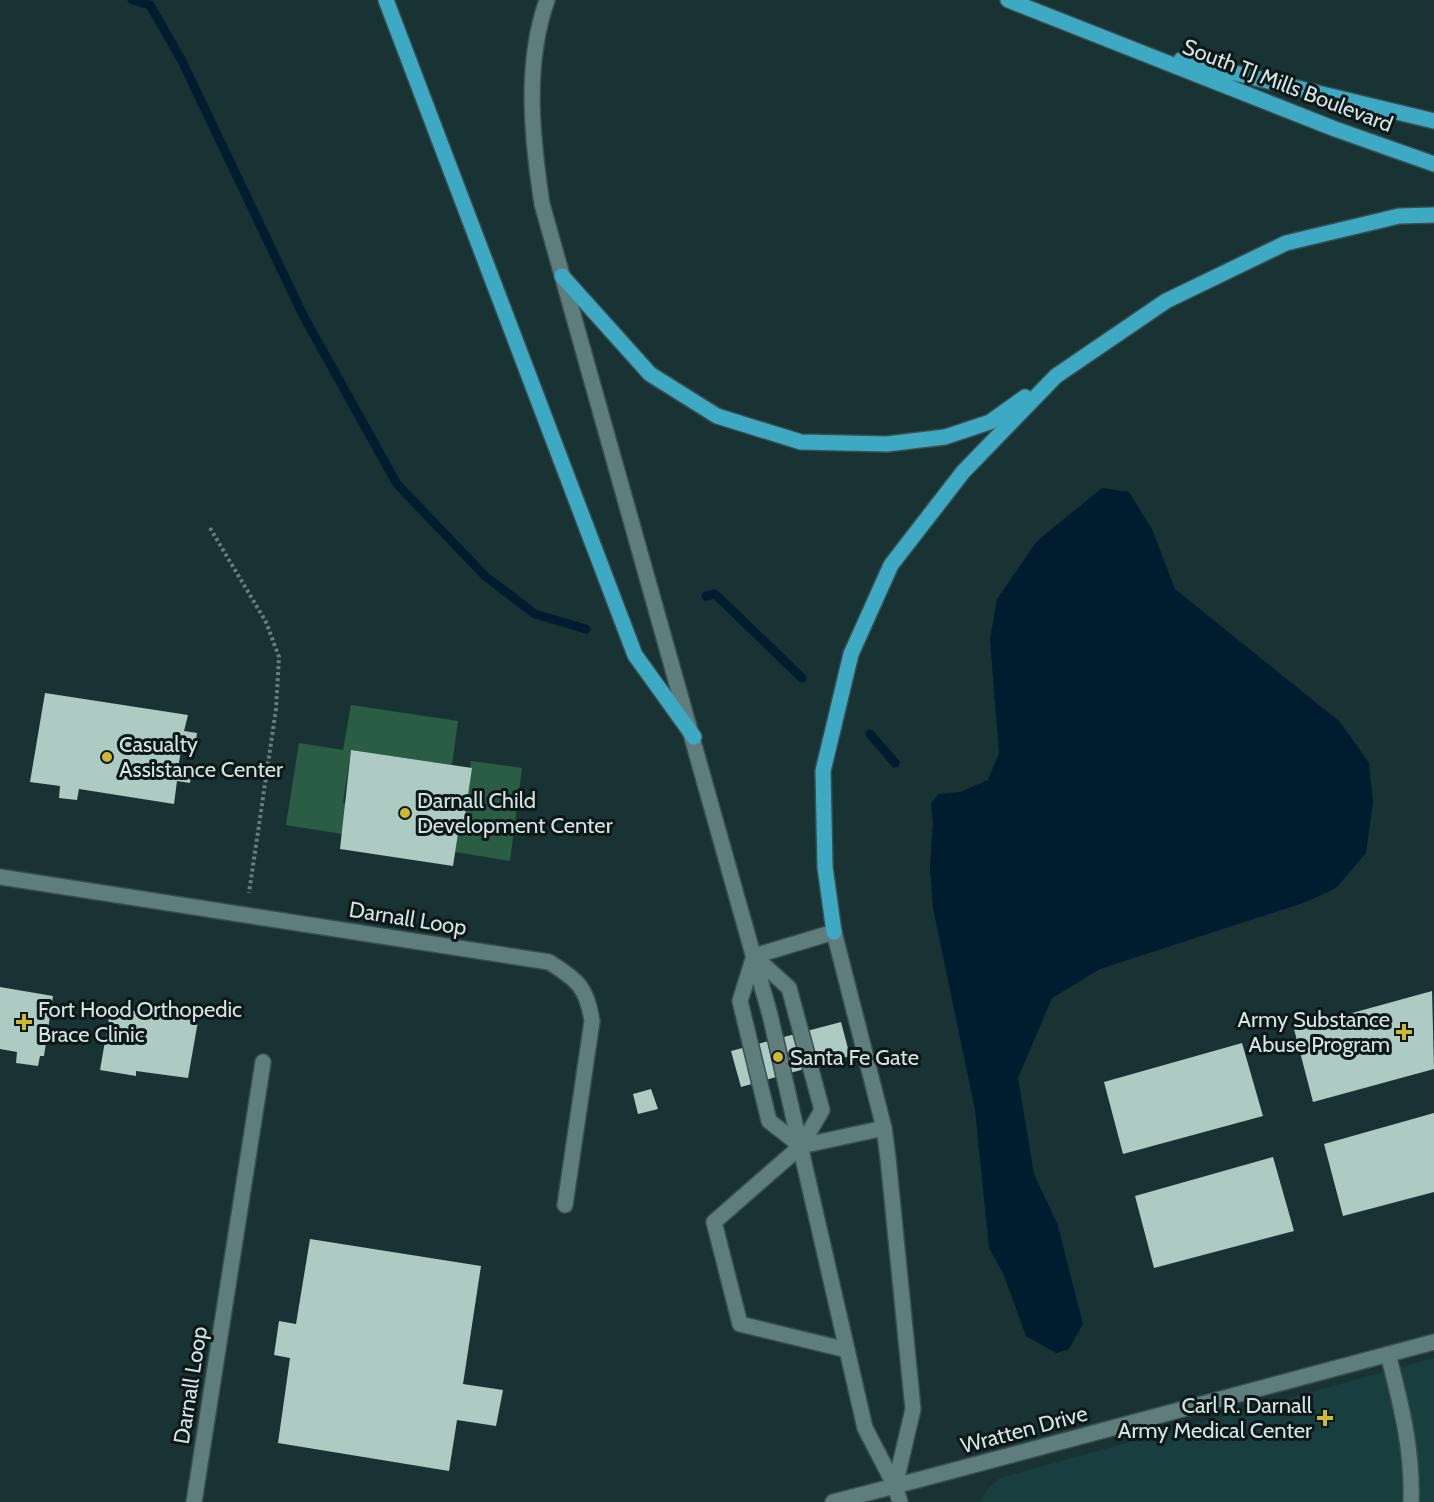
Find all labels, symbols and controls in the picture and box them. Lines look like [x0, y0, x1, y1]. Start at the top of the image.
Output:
street label: South TJ Mills Boulevard [1179, 33, 1397, 138]
place label: Casualty Assistance Center [119, 731, 283, 783]
marker: Casualty Assistance Center [100, 750, 114, 764]
place label: Darnall Child Development Center [417, 787, 613, 839]
marker: Darnall Child Development Center [398, 806, 412, 820]
street label: Darnall Loop [347, 896, 469, 941]
place label: Fort Hood Orthopedic Brace Clinic [38, 996, 242, 1048]
place label: Army Substance Abuse Program [1238, 1006, 1390, 1058]
marker: Fort Hood Orthopedic Brace Clinic [15, 1013, 33, 1031]
marker: Army Substance Abuse Program [1395, 1023, 1413, 1041]
place label: Santa Fe Gate [790, 1044, 919, 1071]
marker: Santa Fe Gate [771, 1050, 785, 1064]
street label: Darnall Loop [168, 1324, 213, 1446]
place label: Carl R. Darnall Army Medical Center [1118, 1392, 1313, 1444]
street label: Wratten Drive [958, 1400, 1090, 1459]
marker: Carl R. Darnall Army Medical Center [1316, 1409, 1334, 1427]

